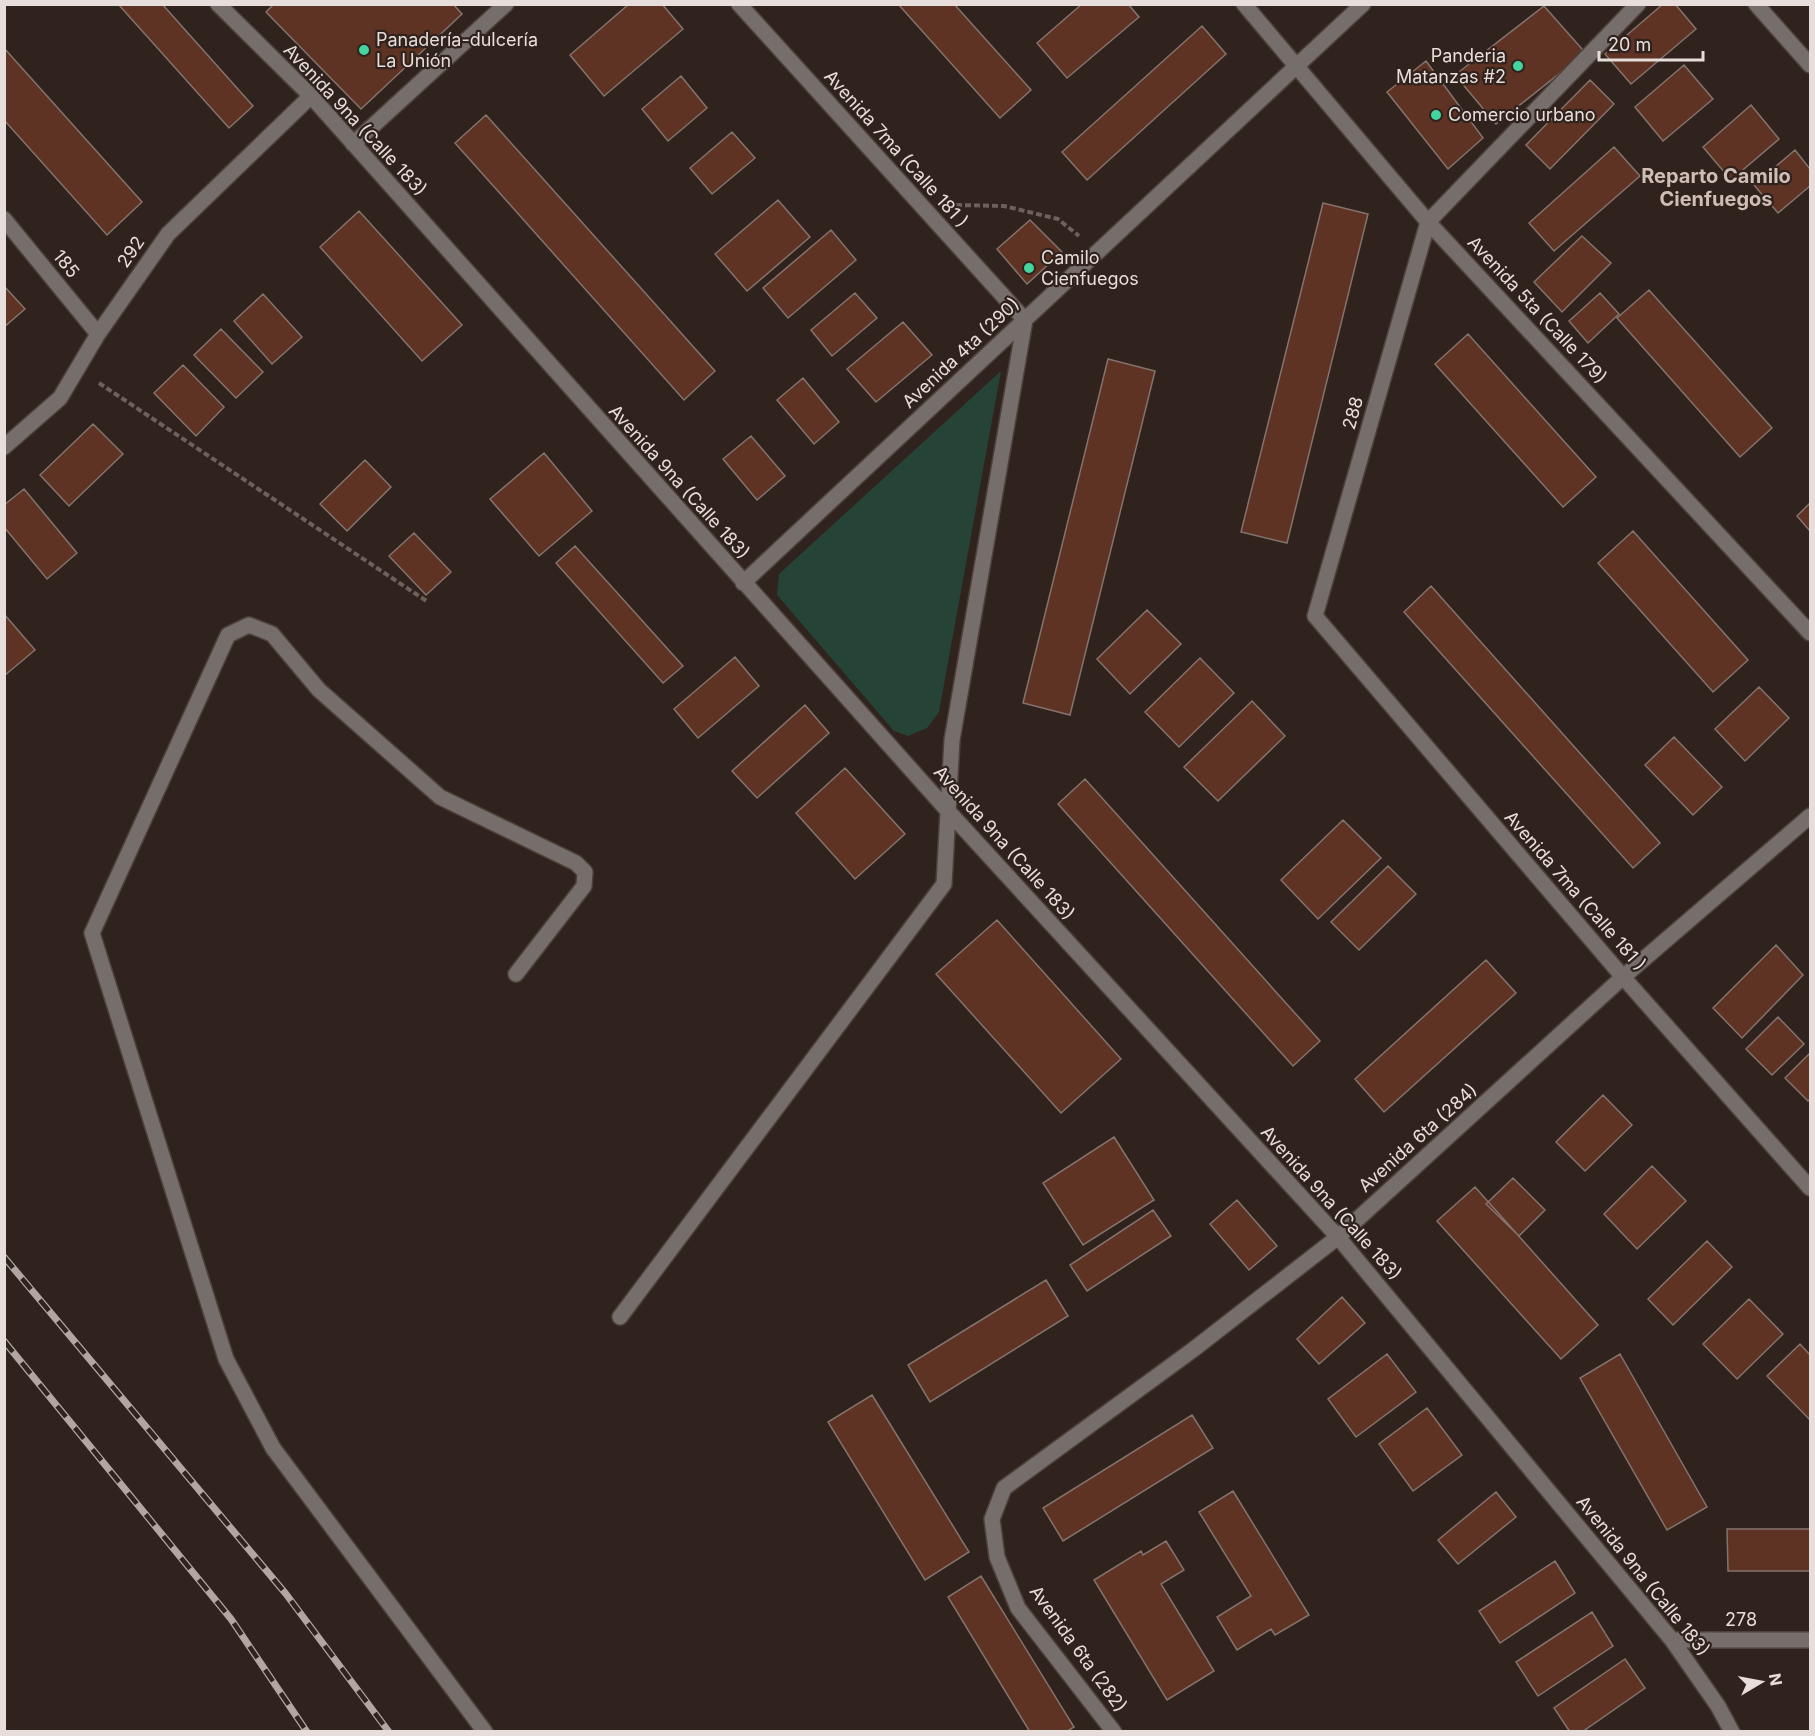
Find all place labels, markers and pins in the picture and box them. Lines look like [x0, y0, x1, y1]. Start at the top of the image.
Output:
place label: Panadería-dulcería La Unión [376, 29, 538, 71]
marker: Panadería-dulcería La Unión [357, 43, 371, 57]
place label: Panderia Matanzas #2 [1396, 45, 1506, 87]
marker: Panderia Matanzas #2 [1511, 59, 1525, 73]
place label: Comercio urbano [1448, 104, 1596, 125]
marker: Comercio urbano [1429, 108, 1443, 122]
place label: Camilo Cienfuegos [1041, 247, 1139, 289]
marker: Camilo Cienfuegos [1022, 261, 1036, 275]

